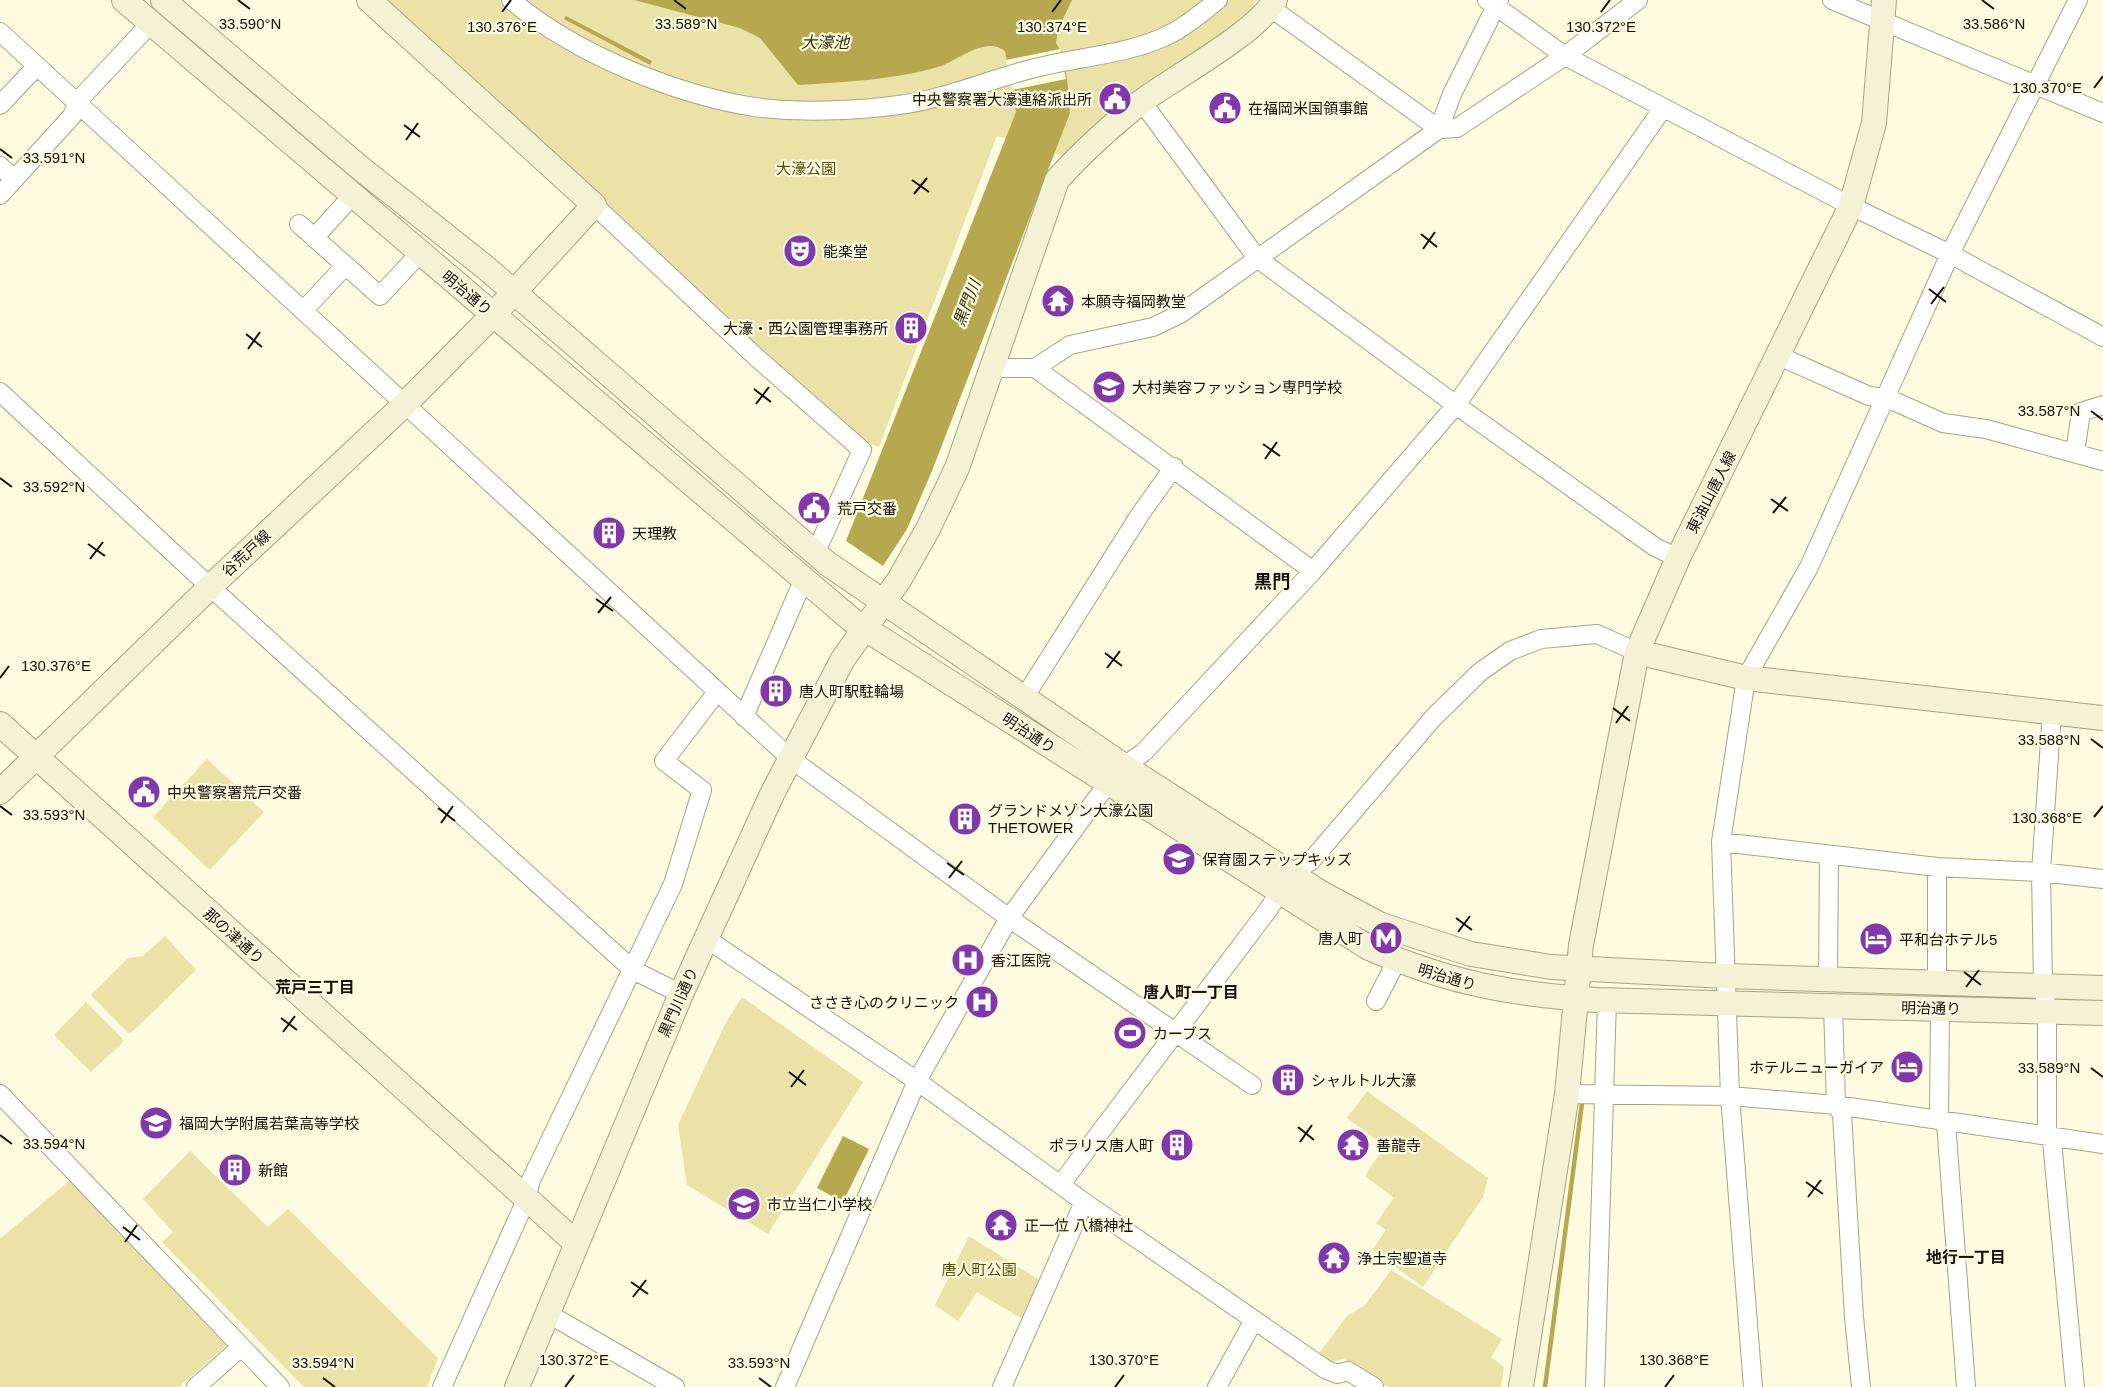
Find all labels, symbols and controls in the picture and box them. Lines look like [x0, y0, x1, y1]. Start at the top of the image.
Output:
text: 33.590°N [219, 15, 281, 32]
text: 33.589°N [655, 15, 717, 32]
text: 33.586°N [1963, 15, 2025, 32]
text: 130.376°E [467, 18, 537, 35]
text: 130.374°E [1017, 18, 1087, 35]
text: 130.372°E [1566, 18, 1636, 35]
water label: 大濠池 [801, 34, 851, 51]
text: 130.370°E [2012, 79, 2082, 96]
public building icon: 中央警察署大濠連絡派出所 [1097, 81, 1133, 117]
public building icon: 在福岡米国領事館 [1207, 90, 1243, 126]
place label: 中央警察署大濠連絡派出所 [912, 91, 1092, 108]
place label: 在福岡米国領事館 [1248, 100, 1368, 117]
text: 33.591°N [23, 149, 85, 166]
park label: 大濠公園 [776, 160, 836, 177]
theatre icon: 能楽堂 [782, 233, 818, 269]
place label: 能楽堂 [823, 243, 868, 260]
street label: 明治通り [439, 267, 495, 319]
water label: 黒門川 [950, 276, 984, 328]
temple icon: 本願寺福岡教堂 [1040, 283, 1076, 319]
place label: 本願寺福岡教堂 [1081, 293, 1186, 310]
building icon: 大濠・西公園管理事務所 [893, 310, 929, 346]
place label: 大濠・西公園管理事務所 [723, 320, 888, 337]
school or university icon: 大村美容ファッション専門学校 [1091, 369, 1127, 405]
place label: 大村美容ファッション専門学校 [1132, 379, 1342, 396]
text: 33.587°N [2018, 402, 2080, 419]
street label: 東油山唐人線 [1683, 448, 1739, 536]
text: 33.592°N [23, 478, 85, 495]
public building icon: 荒戸交番 [796, 490, 832, 526]
place label: 荒戸交番 [837, 500, 897, 517]
building icon: 天理教 [591, 515, 627, 551]
place label: 天理教 [632, 525, 677, 542]
street label: 谷荒戸線 [218, 526, 274, 580]
district label: 黒門 [1254, 572, 1290, 592]
text: 130.376°E [21, 657, 91, 674]
building icon: 唐人町駅駐輪場 [758, 673, 794, 709]
place label: 唐人町駅駐輪場 [799, 683, 904, 700]
street label: 明治通り [999, 710, 1059, 756]
text: 33.588°N [2018, 731, 2080, 748]
public building icon: 中央警察署荒戸交番 [126, 774, 162, 810]
place label: 中央警察署荒戸交番 [167, 784, 302, 801]
building icon: グランドメゾン大濠公園 THETOWER [947, 801, 983, 837]
place label: グランドメゾン大濠公園 THETOWER [988, 802, 1153, 836]
text: 33.593°N [23, 806, 85, 823]
text: 130.368°E [2012, 809, 2082, 826]
school or university icon: 保育園ステップキッズ [1161, 841, 1197, 877]
place label: 保育園ステップキッズ [1202, 851, 1352, 868]
street label: 那の津通り [200, 905, 268, 967]
metro station icon: 唐人町 [1368, 920, 1404, 956]
hotel icon: 平和台ホテル5 [1858, 921, 1894, 957]
place label: 唐人町 [1318, 930, 1363, 947]
place label: 平和台ホテル5 [1899, 931, 1997, 948]
hospital icon: 香江医院 [950, 942, 986, 978]
place label: 香江医院 [991, 952, 1051, 969]
street label: 明治通り [1416, 961, 1478, 993]
street label: 黒門川通り [655, 964, 701, 1040]
district label: 荒戸三丁目 [275, 979, 355, 996]
hospital icon: ささき心のクリニック [964, 984, 1000, 1020]
district label: 唐人町一丁目 [1143, 984, 1239, 1001]
place label: ささき心のクリニック [809, 994, 959, 1011]
street label: 明治通り [1901, 999, 1961, 1017]
sports icon: カーブス [1112, 1015, 1148, 1051]
place label: カーブス [1153, 1025, 1212, 1042]
hotel icon: ホテルニューガイア [1889, 1049, 1925, 1085]
place label: ホテルニューガイア [1749, 1059, 1884, 1076]
text: 33.589°N [2018, 1059, 2080, 1076]
building icon: シャルトル大濠 [1270, 1062, 1306, 1098]
place label: シャルトル大濠 [1311, 1072, 1416, 1089]
school or university icon: 福岡大学附属若葉高等学校 [138, 1105, 174, 1141]
place label: 福岡大学附属若葉高等学校 [179, 1115, 359, 1132]
building icon: ポラリス唐人町 [1159, 1127, 1195, 1163]
temple icon: 善龍寺 [1335, 1127, 1371, 1163]
text: 33.594°N [23, 1135, 85, 1152]
place label: ポラリス唐人町 [1049, 1137, 1154, 1154]
place label: 善龍寺 [1376, 1137, 1421, 1154]
building icon: 新館 [217, 1152, 253, 1188]
place label: 新館 [258, 1162, 288, 1179]
school or university icon: 市立当仁小学校 [726, 1186, 762, 1222]
place label: 市立当仁小学校 [767, 1196, 872, 1213]
temple icon: 正一位 八橋神社 [983, 1207, 1019, 1243]
place label: 正一位 八橋神社 [1024, 1217, 1133, 1234]
temple icon: 浄土宗聖道寺 [1316, 1240, 1352, 1276]
district label: 地行一丁目 [1926, 1249, 2006, 1266]
place label: 浄土宗聖道寺 [1357, 1250, 1447, 1267]
park label: 唐人町公園 [941, 1261, 1017, 1278]
text: 130.372°E [539, 1351, 609, 1368]
text: 130.370°E [1089, 1351, 1159, 1368]
text: 130.368°E [1639, 1351, 1709, 1368]
text: 33.594°N [292, 1354, 354, 1371]
text: 33.593°N [728, 1354, 790, 1371]

